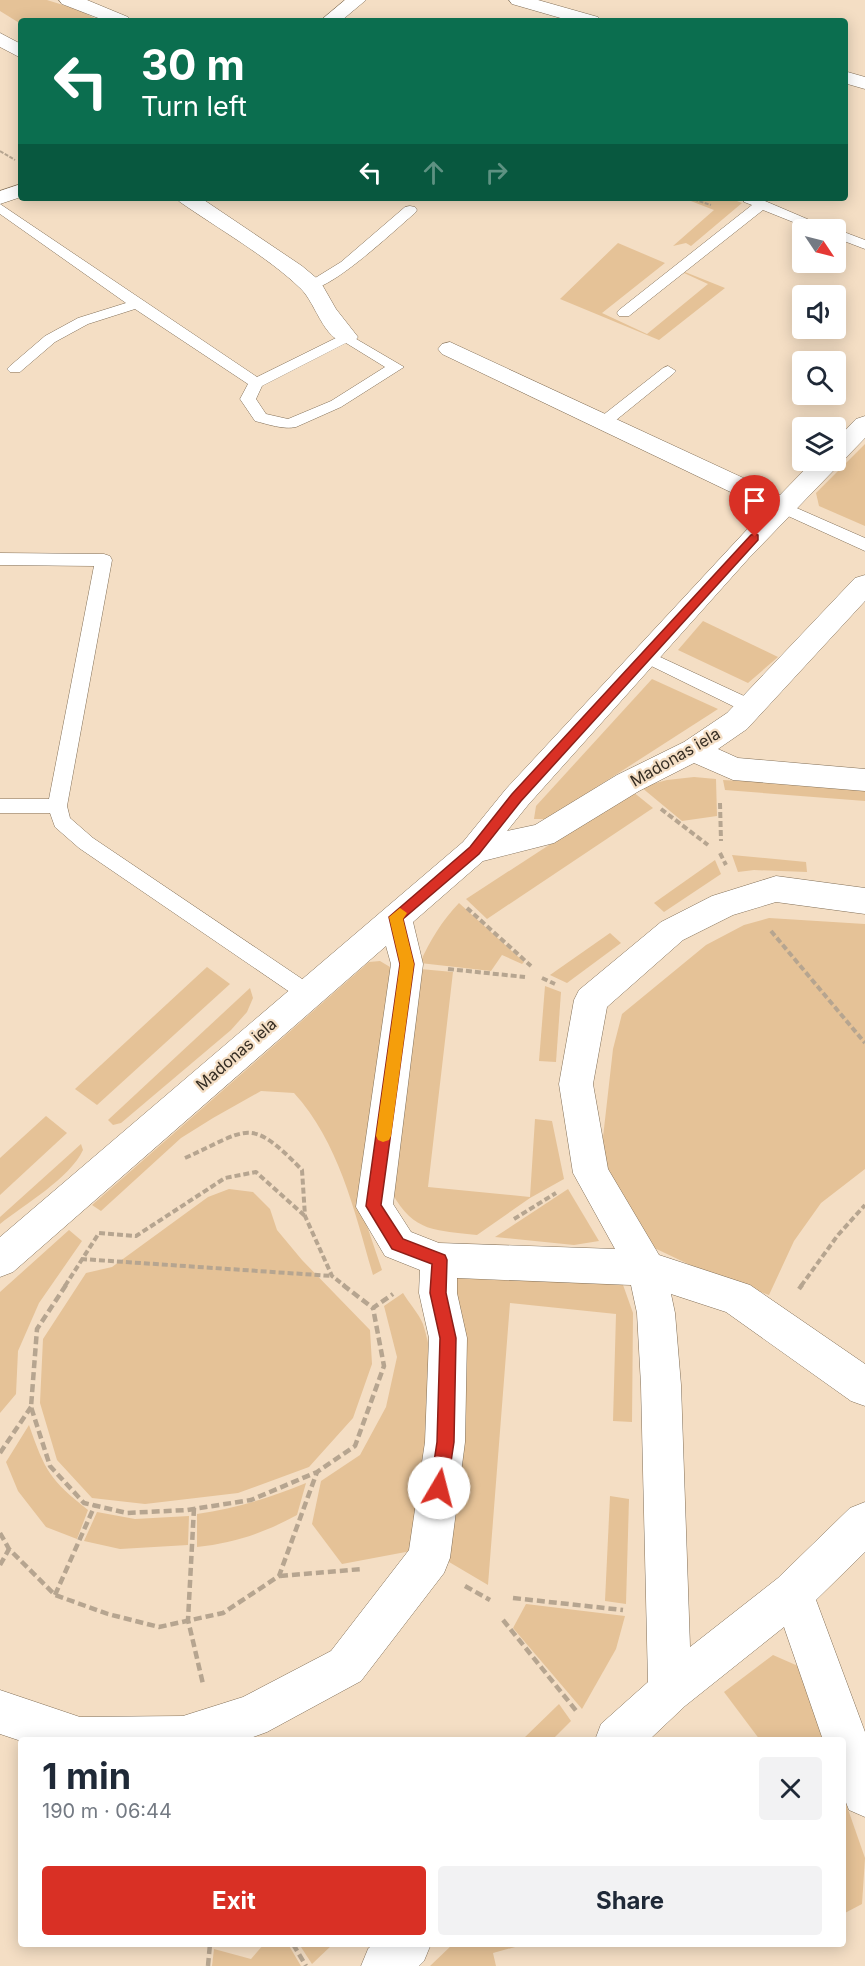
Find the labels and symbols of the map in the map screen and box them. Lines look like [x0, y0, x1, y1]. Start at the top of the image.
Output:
north arrow [792, 219, 846, 273]
pin [729, 475, 780, 537]
street label: Madonas iela [627, 723, 723, 791]
street label: Madonas iela [192, 1014, 280, 1094]
position arrow [407, 1456, 471, 1520]

